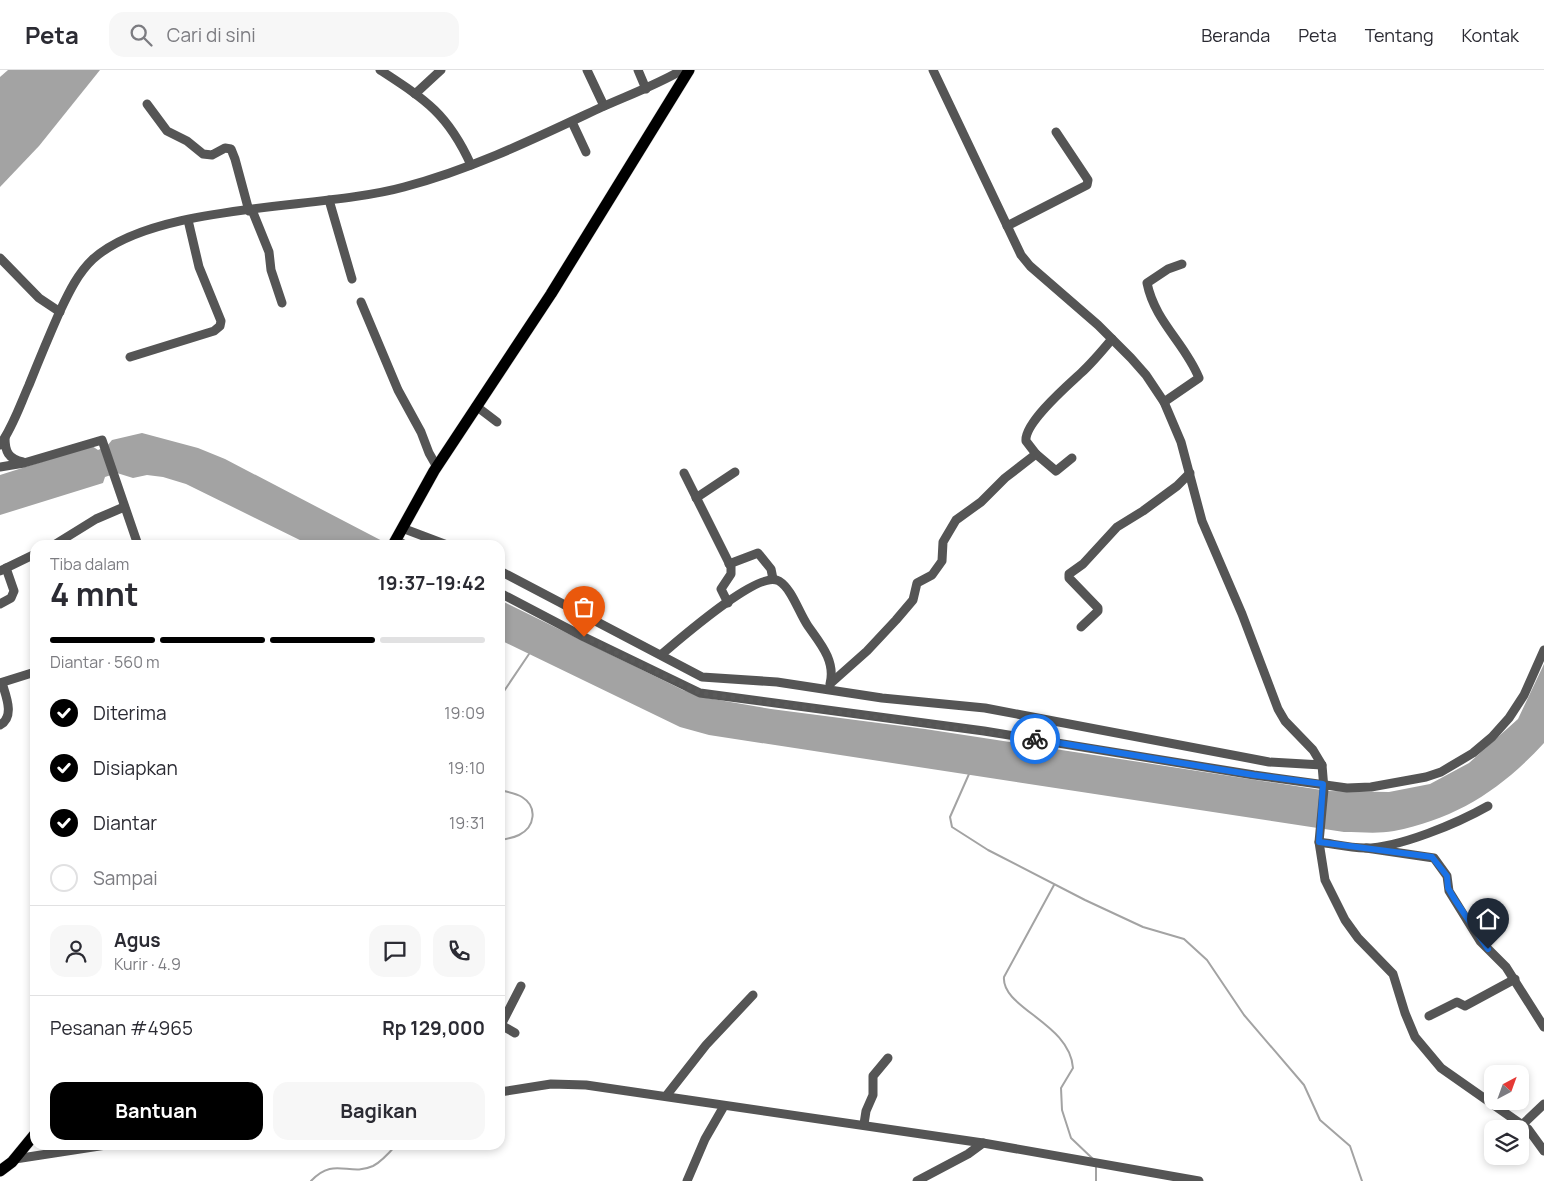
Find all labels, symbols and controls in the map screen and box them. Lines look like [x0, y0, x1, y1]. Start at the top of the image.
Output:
search box [109, 12, 459, 57]
text: Peta [25, 18, 79, 51]
icon: search [127, 21, 155, 49]
text: Cari di sini [167, 22, 256, 48]
text: Beranda [1201, 23, 1270, 47]
text: Peta [1298, 23, 1337, 47]
text: Tentang [1365, 23, 1434, 47]
text: Kontak [1462, 23, 1519, 47]
text: Tiba dalam [50, 553, 129, 575]
text: 19:37–19:42 [378, 570, 485, 596]
text: 4 mnt [50, 572, 139, 616]
pin [563, 586, 605, 637]
icon: bag [570, 593, 598, 621]
text: Diantar · 560 m [50, 651, 160, 673]
icon: check [50, 699, 78, 727]
text: Diterima [93, 700, 166, 726]
text: 19:09 [444, 702, 485, 724]
courier [1010, 714, 1060, 764]
icon: bike [1021, 725, 1049, 753]
icon: check [50, 754, 78, 782]
text: Disiapkan [93, 755, 178, 781]
text: 19:10 [448, 757, 485, 779]
icon: check [50, 809, 78, 837]
text: Diantar [93, 810, 157, 836]
text: 19:31 [449, 812, 485, 834]
text: Sampai [93, 865, 158, 891]
pin [1467, 898, 1509, 949]
icon: home [1474, 905, 1502, 933]
button: person [50, 925, 102, 977]
button: chat [369, 925, 421, 977]
button: phone [433, 925, 485, 977]
text: Agus [114, 927, 161, 953]
text: Kurir · 4.9 [114, 953, 181, 975]
text: Pesanan #4965 [50, 1015, 193, 1041]
text: Rp 129,000 [382, 1015, 485, 1041]
north arrow [1484, 1065, 1529, 1110]
map controls [1484, 1065, 1529, 1165]
button: Bantuan [50, 1082, 263, 1140]
button: Bagikan [273, 1082, 485, 1140]
button: layers [1484, 1120, 1529, 1165]

